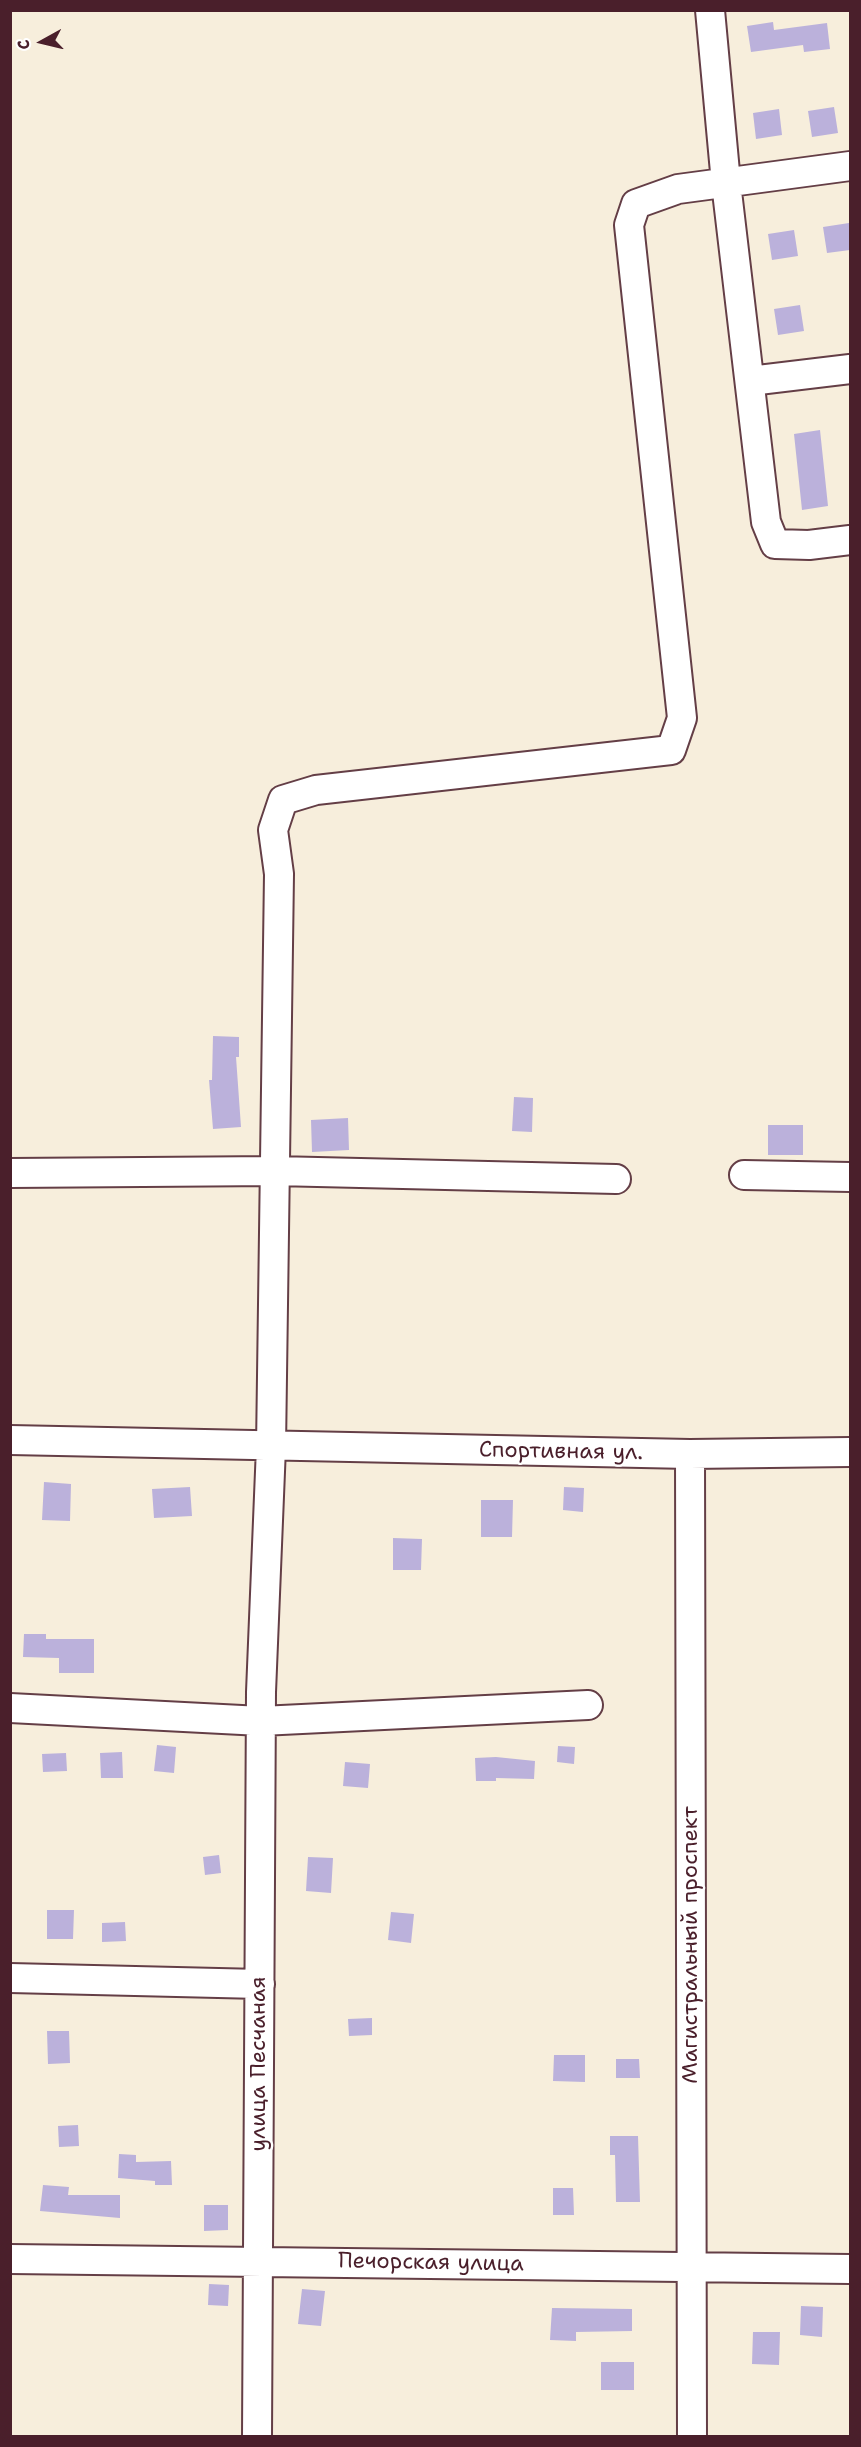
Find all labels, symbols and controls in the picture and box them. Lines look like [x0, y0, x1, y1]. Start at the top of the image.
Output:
north arrow [12, 12, 72, 72]
text: С [13, 38, 35, 51]
street label: Спортивная ул. [479, 1437, 643, 1467]
street label: Магистральный проспект [678, 1806, 704, 2084]
street label: улица Песчаная [246, 1976, 272, 2152]
street label: Печорская улица [338, 2248, 524, 2278]

